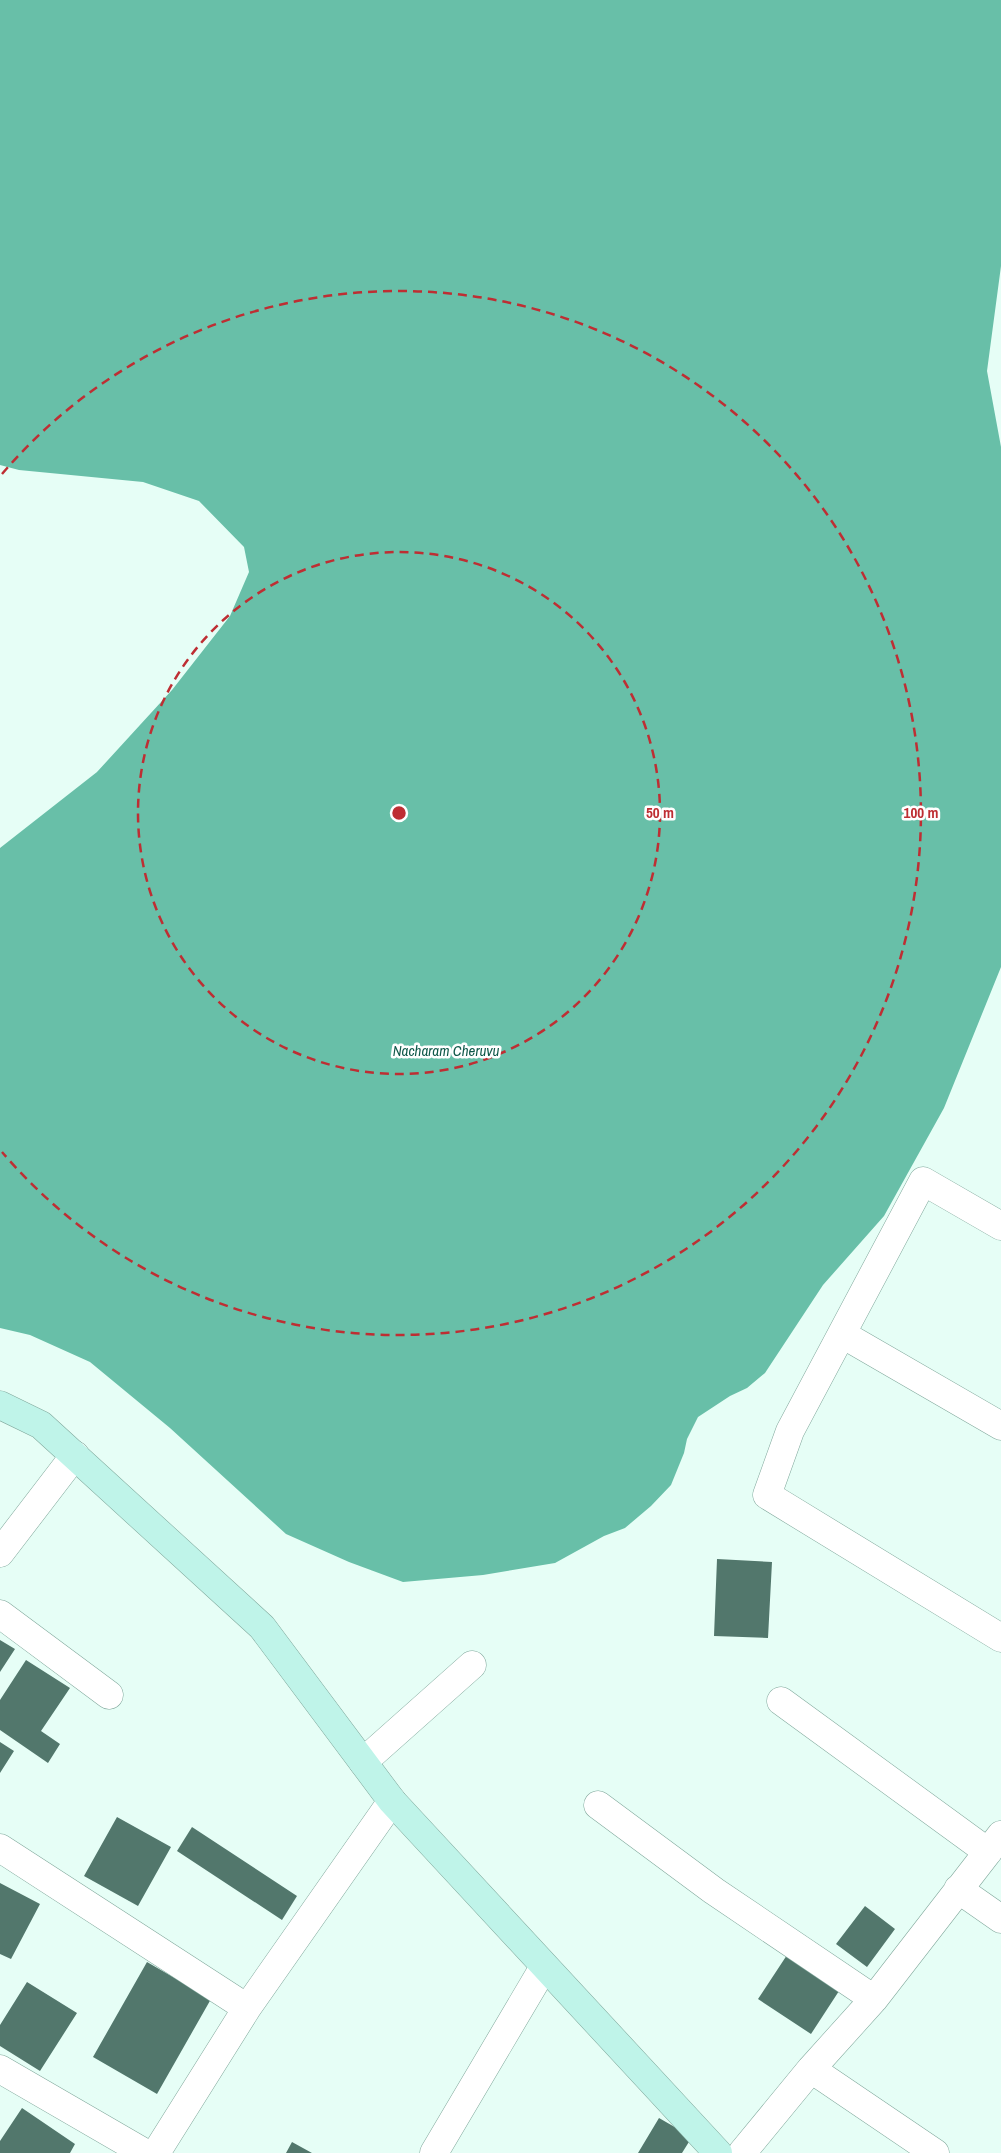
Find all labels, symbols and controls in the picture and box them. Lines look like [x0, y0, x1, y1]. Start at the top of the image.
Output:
text: 50 m [646, 802, 674, 823]
text: 100 m [904, 802, 938, 823]
centre of rings [390, 804, 408, 822]
water label: Nacharam Cheruvu [393, 1040, 499, 1061]

